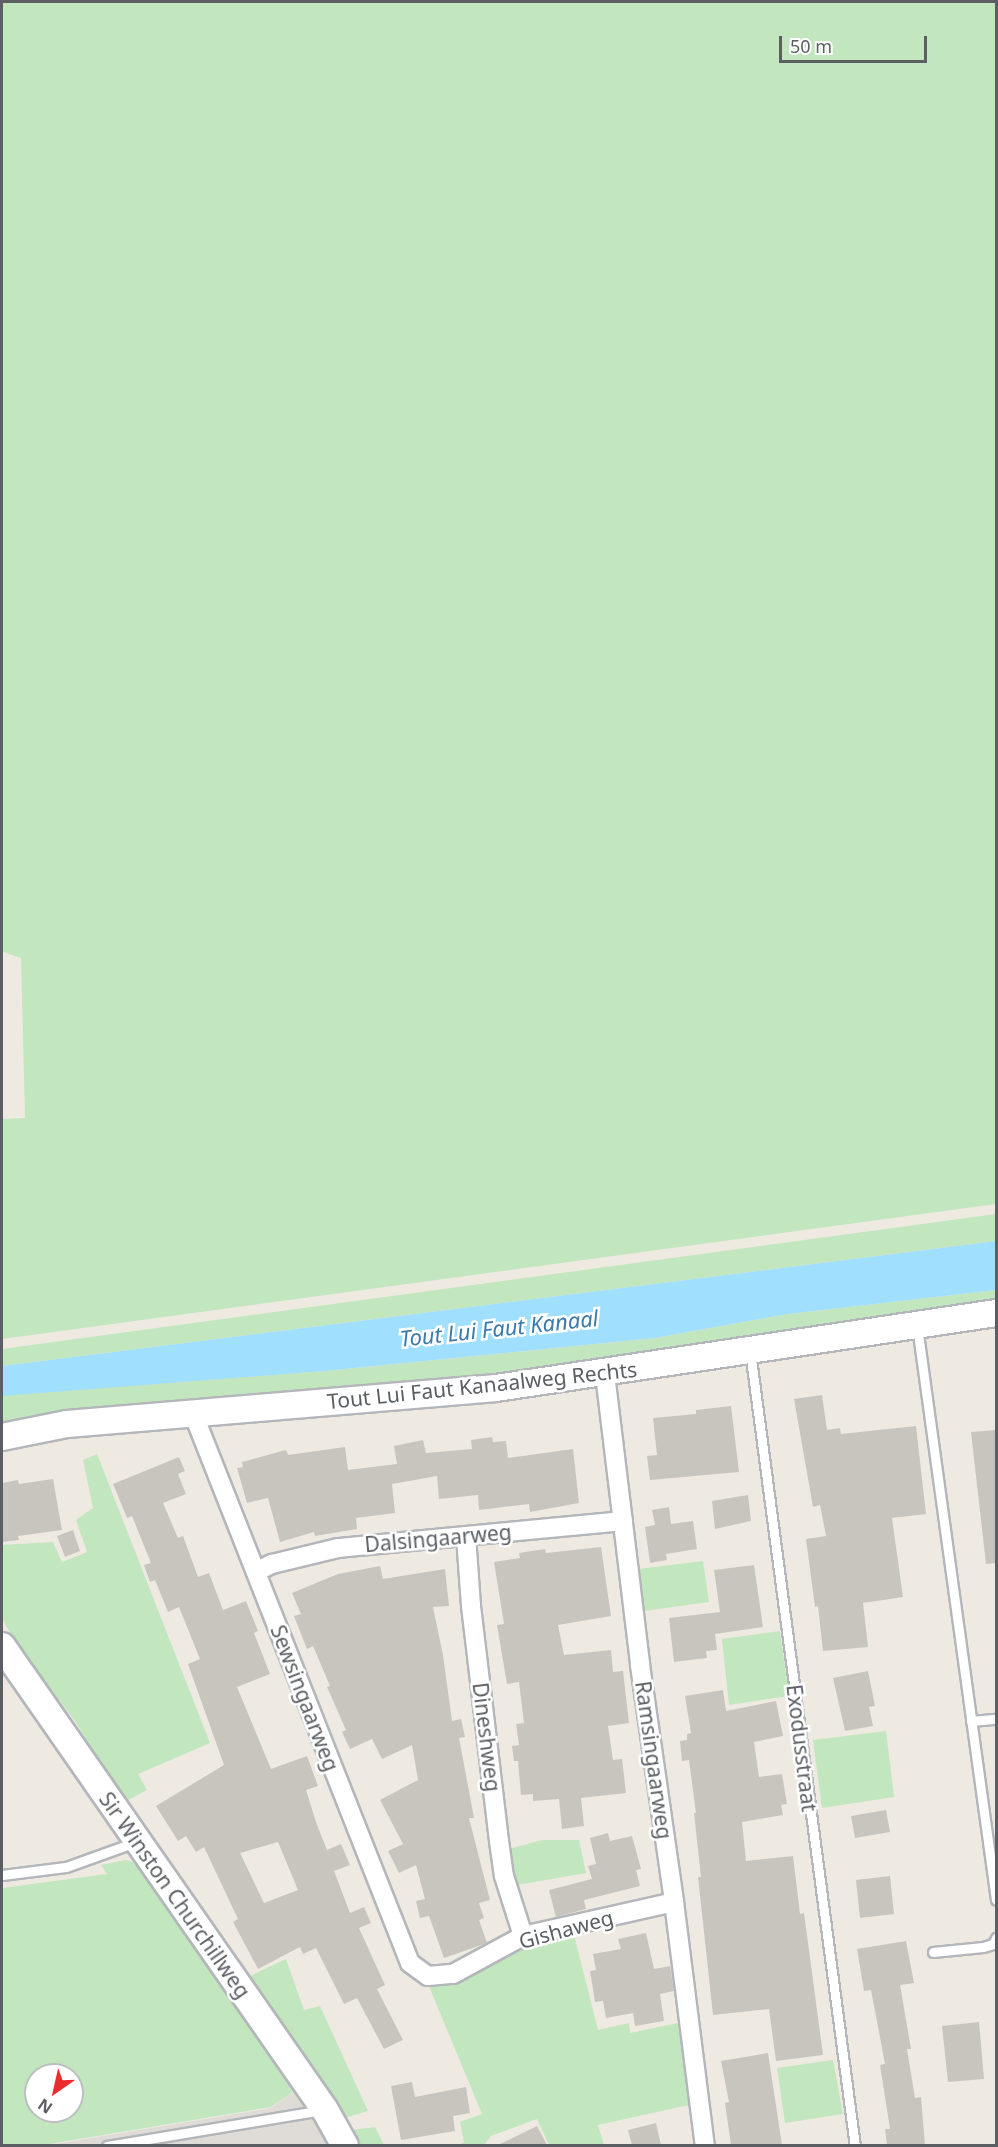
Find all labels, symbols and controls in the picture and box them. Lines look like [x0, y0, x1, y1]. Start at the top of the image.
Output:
scale bar [782, 24, 930, 62]
text: 50 m [790, 34, 832, 58]
water label: Tout Lui Faut Kanaal [399, 1304, 599, 1352]
street label: Tout Lui Faut Kanaalweg Rechts [326, 1356, 638, 1414]
street label: Dalsingaarweg [363, 1519, 513, 1557]
street label: Sewsingaarweg [266, 1621, 344, 1775]
street label: Ramsingaarweg [630, 1679, 678, 1841]
street label: Dineshweg [468, 1681, 506, 1793]
street label: Exodusstraat [782, 1683, 822, 1813]
street label: Sir Winston Churchillweg [94, 1787, 256, 2003]
street label: Gishaweg [516, 1904, 616, 1954]
north arrow [24, 2063, 84, 2123]
text: N [34, 2094, 57, 2119]

